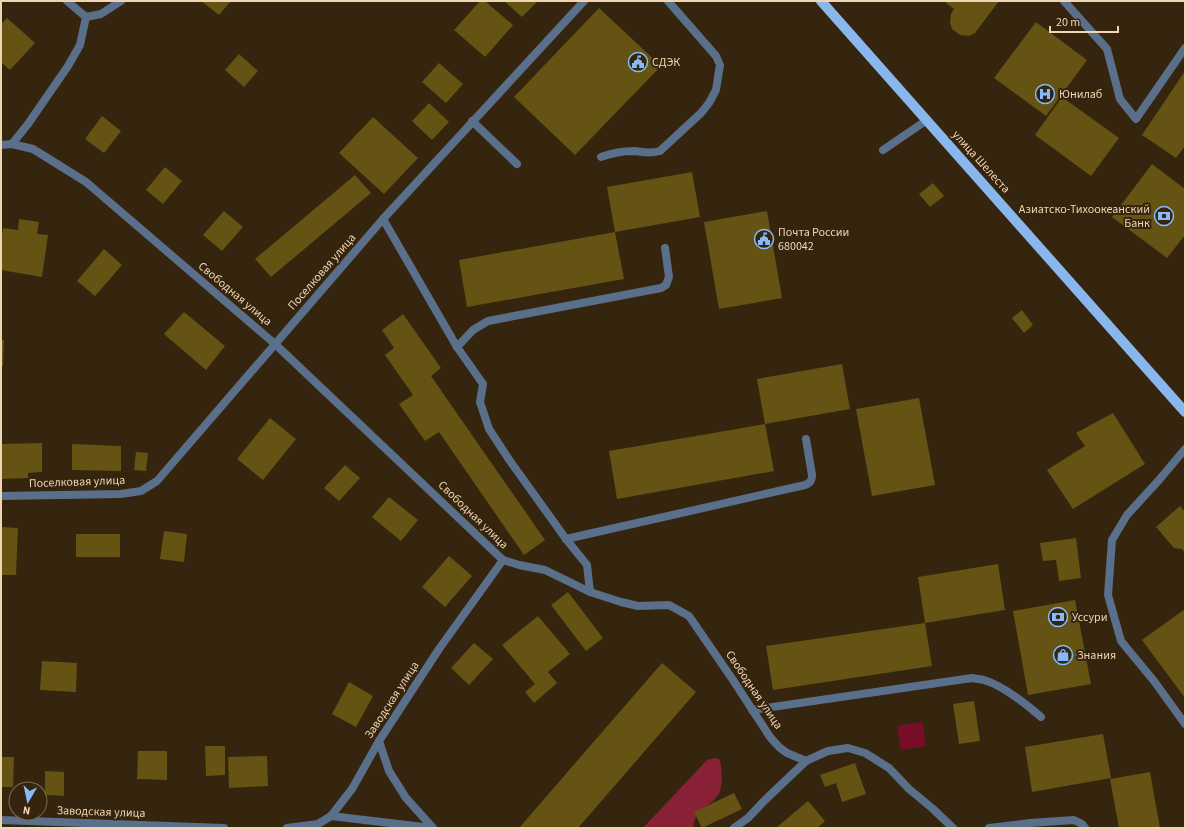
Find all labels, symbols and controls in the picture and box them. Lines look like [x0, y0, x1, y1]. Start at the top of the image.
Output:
scale bar [1050, 8, 1118, 34]
text: 20 m [1056, 14, 1080, 31]
public building icon: СДЭК [627, 51, 649, 73]
place label: СДЭК [652, 54, 680, 71]
hospital icon: Юнилаб [1034, 83, 1056, 105]
place label: Юнилаб [1059, 86, 1102, 103]
street label: улица Шелеста [948, 127, 1014, 197]
place label: Азиатско-Тихоокеанский Банк [1019, 201, 1150, 232]
bank icon: Азиатско-Тихоокеанский Банк [1153, 205, 1175, 227]
place label: Почта России 680042 [778, 224, 849, 255]
public building icon: Почта России 680042 [753, 228, 775, 250]
street label: Поселковая улица [284, 230, 360, 314]
street label: Свободная улица [194, 258, 276, 330]
street label: Поселковая улица [29, 472, 125, 492]
street label: Свободная улица [434, 477, 512, 553]
bank icon: Уссури [1047, 606, 1069, 628]
place label: Уссури [1072, 609, 1108, 626]
shop icon: Знания [1052, 644, 1074, 666]
street label: Свободная улица [721, 647, 787, 733]
place label: Знания [1077, 647, 1116, 664]
street label: Заводская улица [361, 658, 423, 742]
north arrow [8, 781, 48, 821]
text: N [22, 802, 31, 818]
street label: Заводская улица [56, 802, 146, 822]

